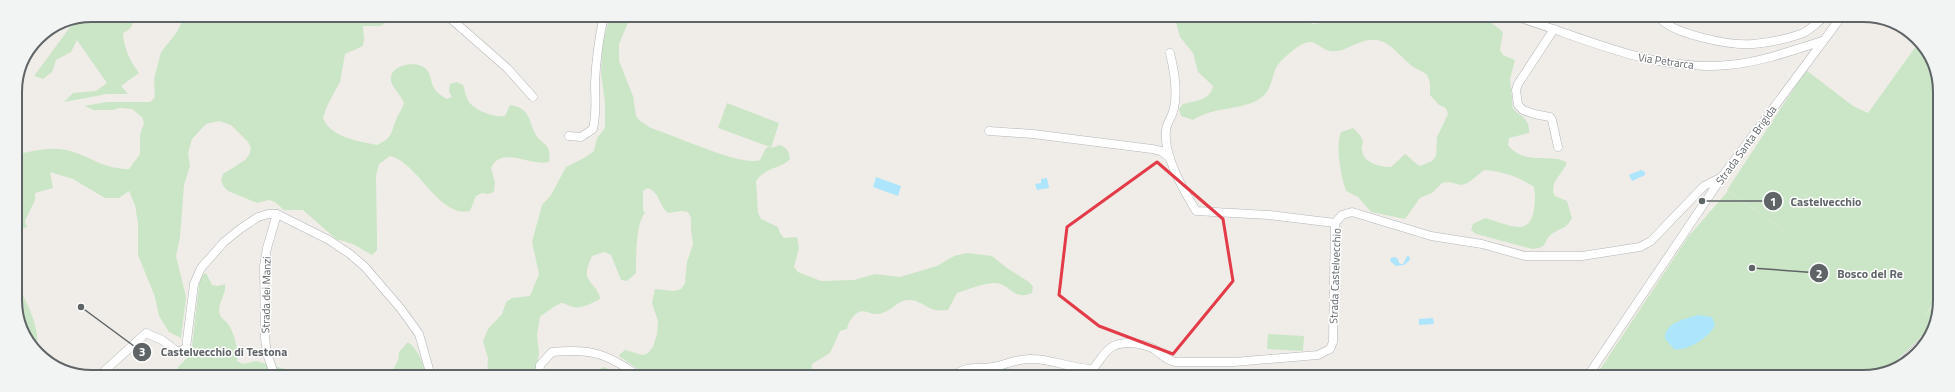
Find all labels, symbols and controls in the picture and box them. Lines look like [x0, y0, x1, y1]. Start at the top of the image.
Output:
street label: Via Petrarca [1637, 49, 1695, 73]
street label: Strada Santa Brigida [1712, 102, 1780, 188]
callout: Castelvecchio [1763, 189, 1869, 213]
text: 1 [1770, 192, 1776, 211]
text: Castelvecchio [1791, 192, 1861, 211]
street label: Strada Castelvecchio [1325, 228, 1345, 324]
street label: Strada dei Manzi [257, 256, 275, 334]
callout: Bosco del Re [1809, 261, 1911, 285]
text: 2 [1816, 264, 1822, 283]
text: Bosco del Re [1837, 264, 1903, 283]
callout: Castelvecchio di Testona [132, 340, 295, 364]
text: 3 [139, 342, 145, 361]
text: Castelvecchio di Testona [161, 342, 287, 361]

